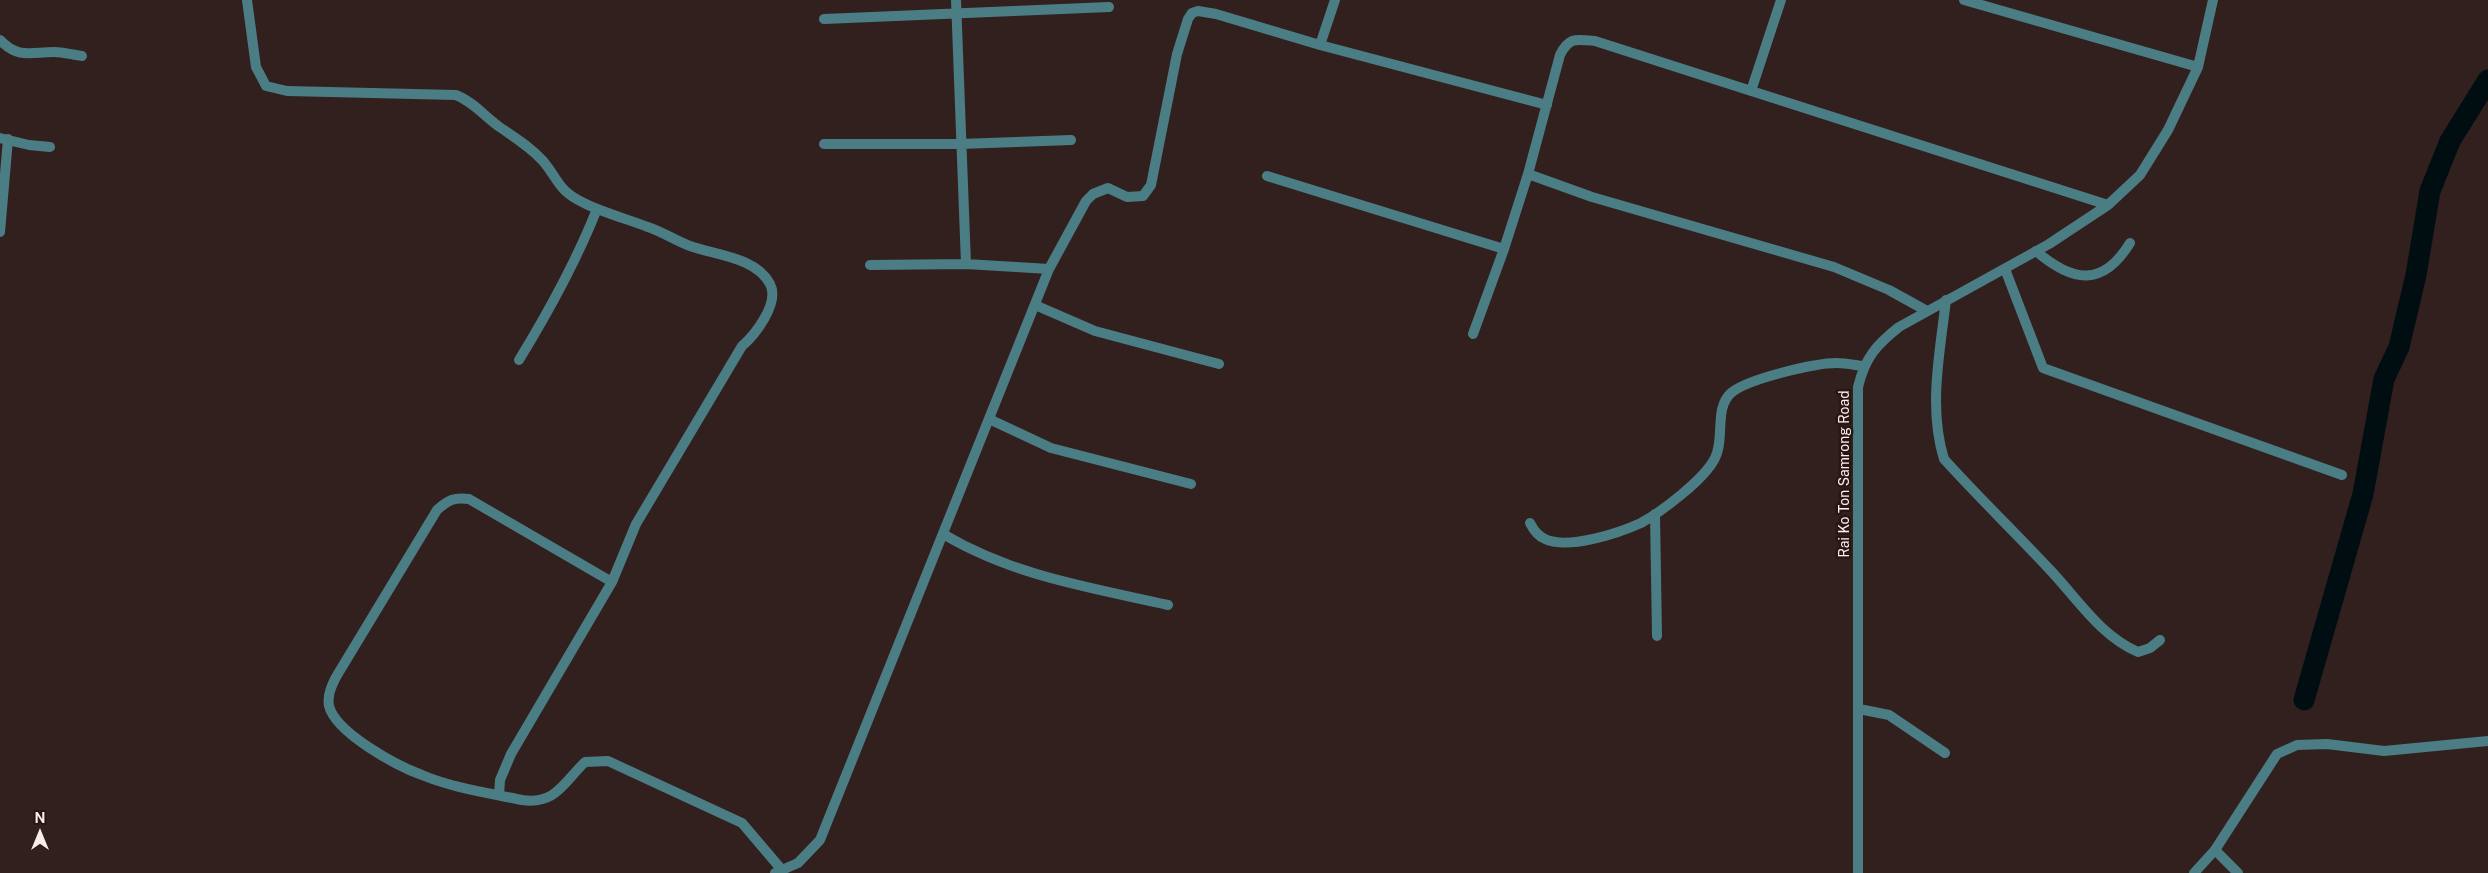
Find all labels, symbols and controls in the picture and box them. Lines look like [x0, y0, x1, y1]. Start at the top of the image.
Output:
street label: Rai Ko Ton Samrong Road [1837, 391, 1853, 557]
north arrow [15, 808, 65, 858]
text: N [35, 810, 45, 826]

